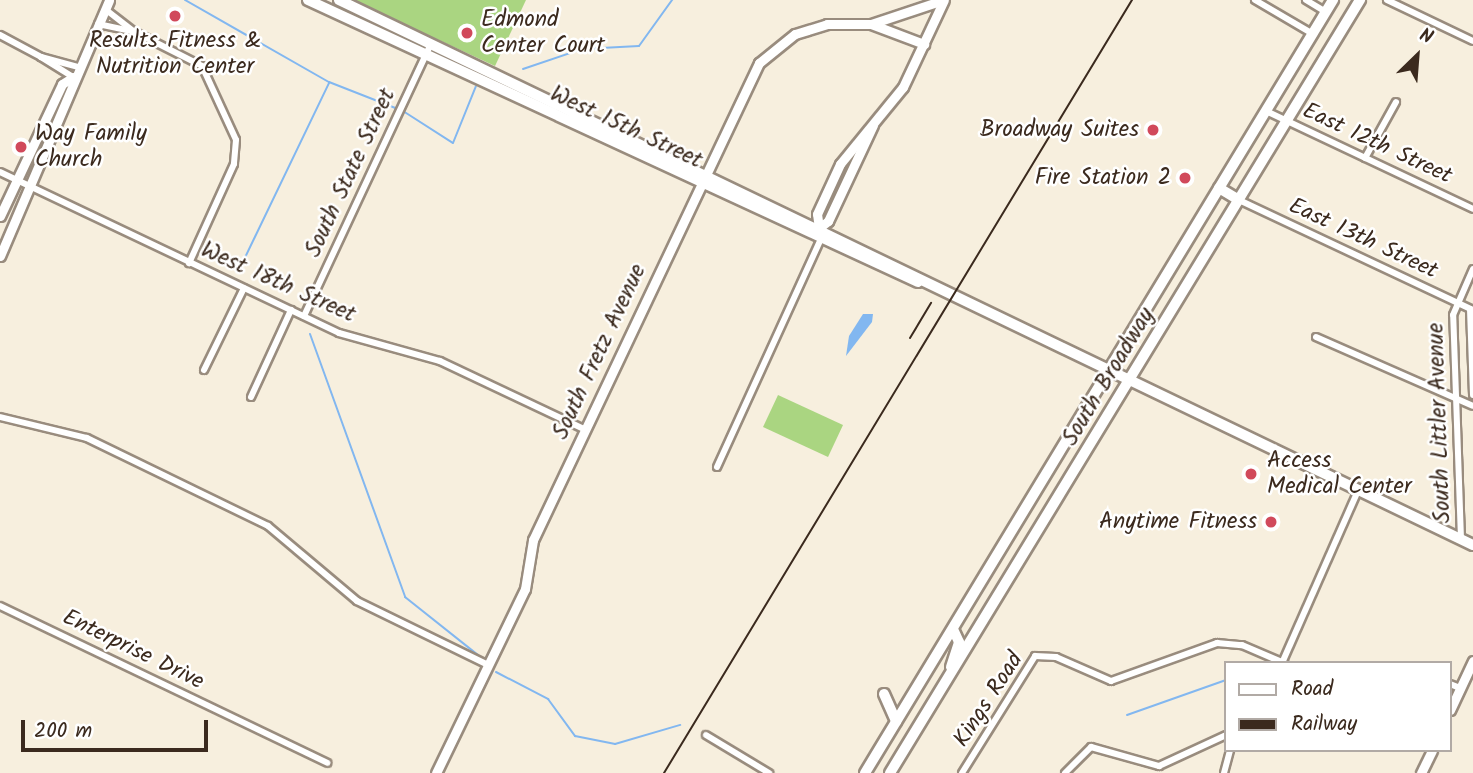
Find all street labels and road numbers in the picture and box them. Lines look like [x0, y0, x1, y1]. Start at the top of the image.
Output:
street label: West 15th Street [546, 81, 706, 175]
street label: South State Street [300, 84, 402, 262]
street label: East 12th Street [1298, 97, 1456, 191]
street label: East 13th Street [1284, 192, 1442, 286]
street label: West 18th Street [197, 237, 359, 329]
street label: South Fretz Avenue [547, 260, 653, 444]
street label: South Broadway [1057, 303, 1161, 451]
street label: South Littler Avenue [1423, 322, 1457, 524]
street label: Enterprise Drive [58, 604, 208, 696]
street label: Kings Road [948, 647, 1030, 753]

